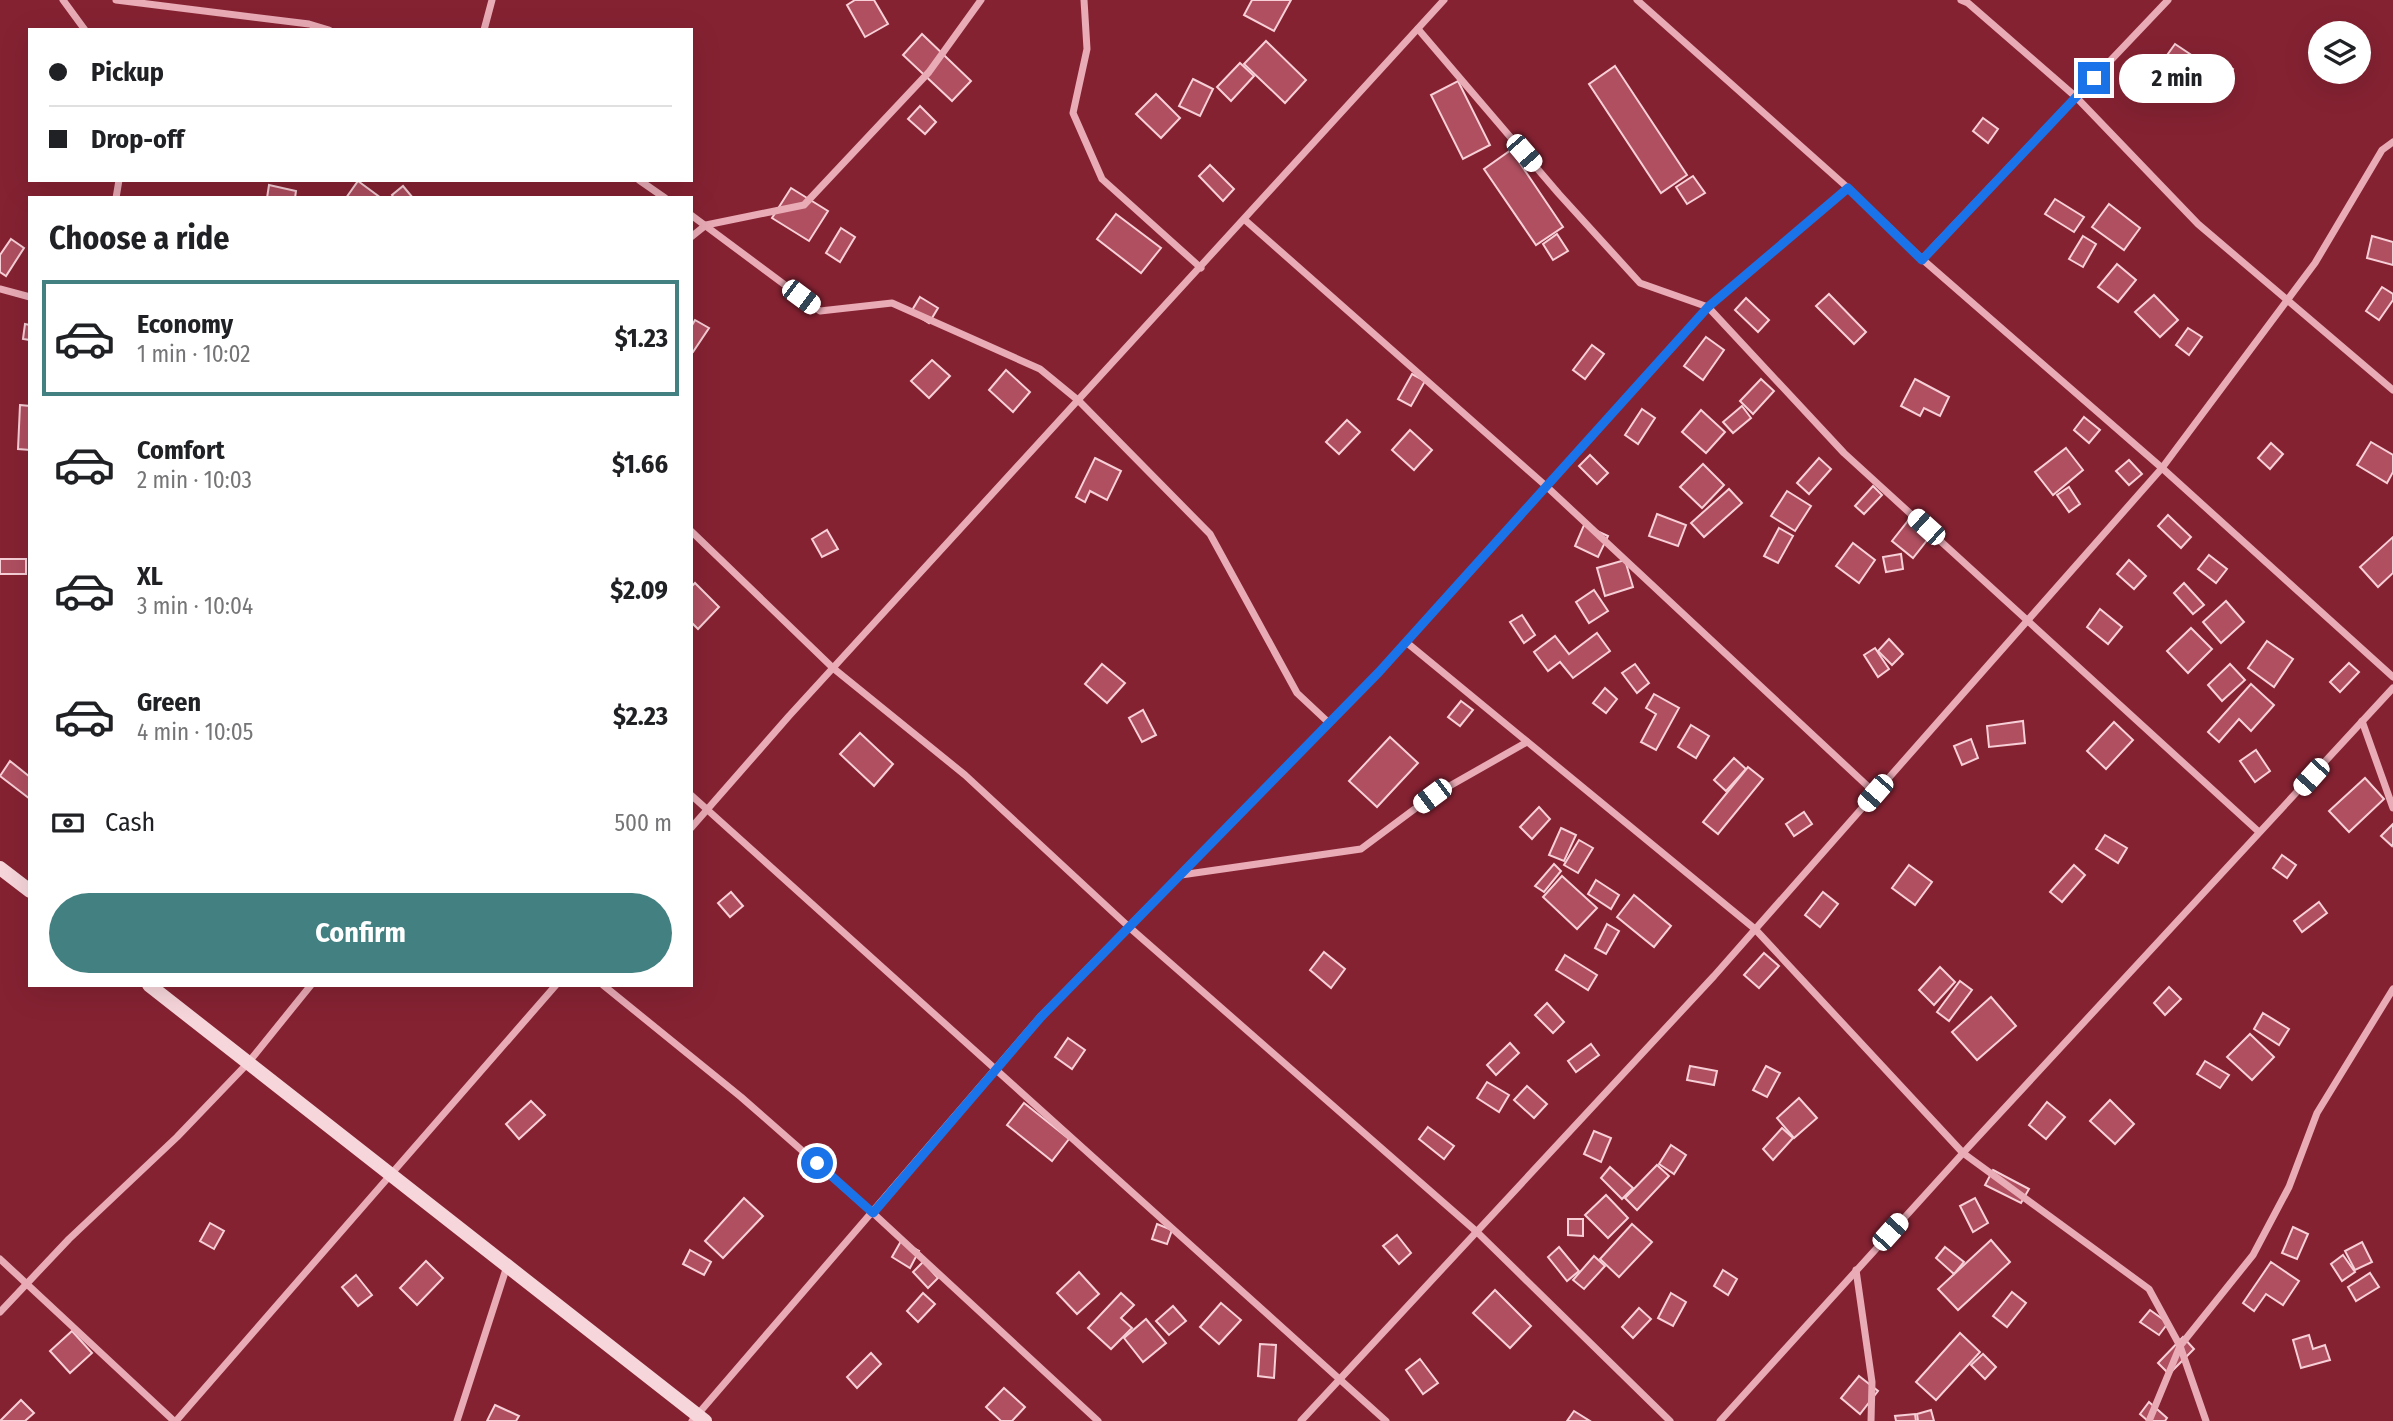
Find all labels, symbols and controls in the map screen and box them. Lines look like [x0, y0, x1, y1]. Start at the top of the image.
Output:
map controls [2308, 21, 2371, 84]
button: layers [2308, 21, 2371, 84]
callout: 2 min [2118, 54, 2234, 102]
text: Pickup [91, 57, 164, 88]
route end [2078, 62, 2110, 94]
text: 2 min [2152, 64, 2203, 92]
text: Drop-off [91, 124, 184, 155]
car [1503, 130, 1546, 176]
text: Choose a ride [49, 219, 230, 257]
car [778, 276, 825, 318]
icon: car [53, 307, 116, 370]
text: Economy [137, 309, 233, 340]
text: $1.23 [615, 323, 668, 354]
text: 1 min · 10:02 [137, 340, 250, 368]
icon: car [53, 433, 116, 496]
text: Comfort [137, 435, 225, 466]
text: $1.66 [612, 449, 668, 480]
text: 2 min · 10:03 [137, 466, 252, 494]
car [1904, 505, 1949, 549]
icon: car [53, 559, 116, 622]
text: XL [137, 561, 163, 592]
text: $2.09 [610, 575, 668, 606]
text: 3 min · 10:04 [137, 592, 253, 620]
icon: car [53, 685, 116, 748]
text: Green [137, 687, 201, 718]
text: $2.23 [613, 701, 668, 732]
text: 4 min · 10:05 [137, 718, 253, 746]
car [2290, 754, 2333, 800]
car [1854, 770, 1897, 816]
car [1409, 775, 1456, 817]
icon: cash [49, 804, 87, 842]
text: Cash [105, 807, 155, 838]
text: 500 m [614, 809, 672, 837]
button: Confirm [49, 893, 672, 973]
route start [801, 1147, 833, 1179]
car [1869, 1209, 1912, 1255]

